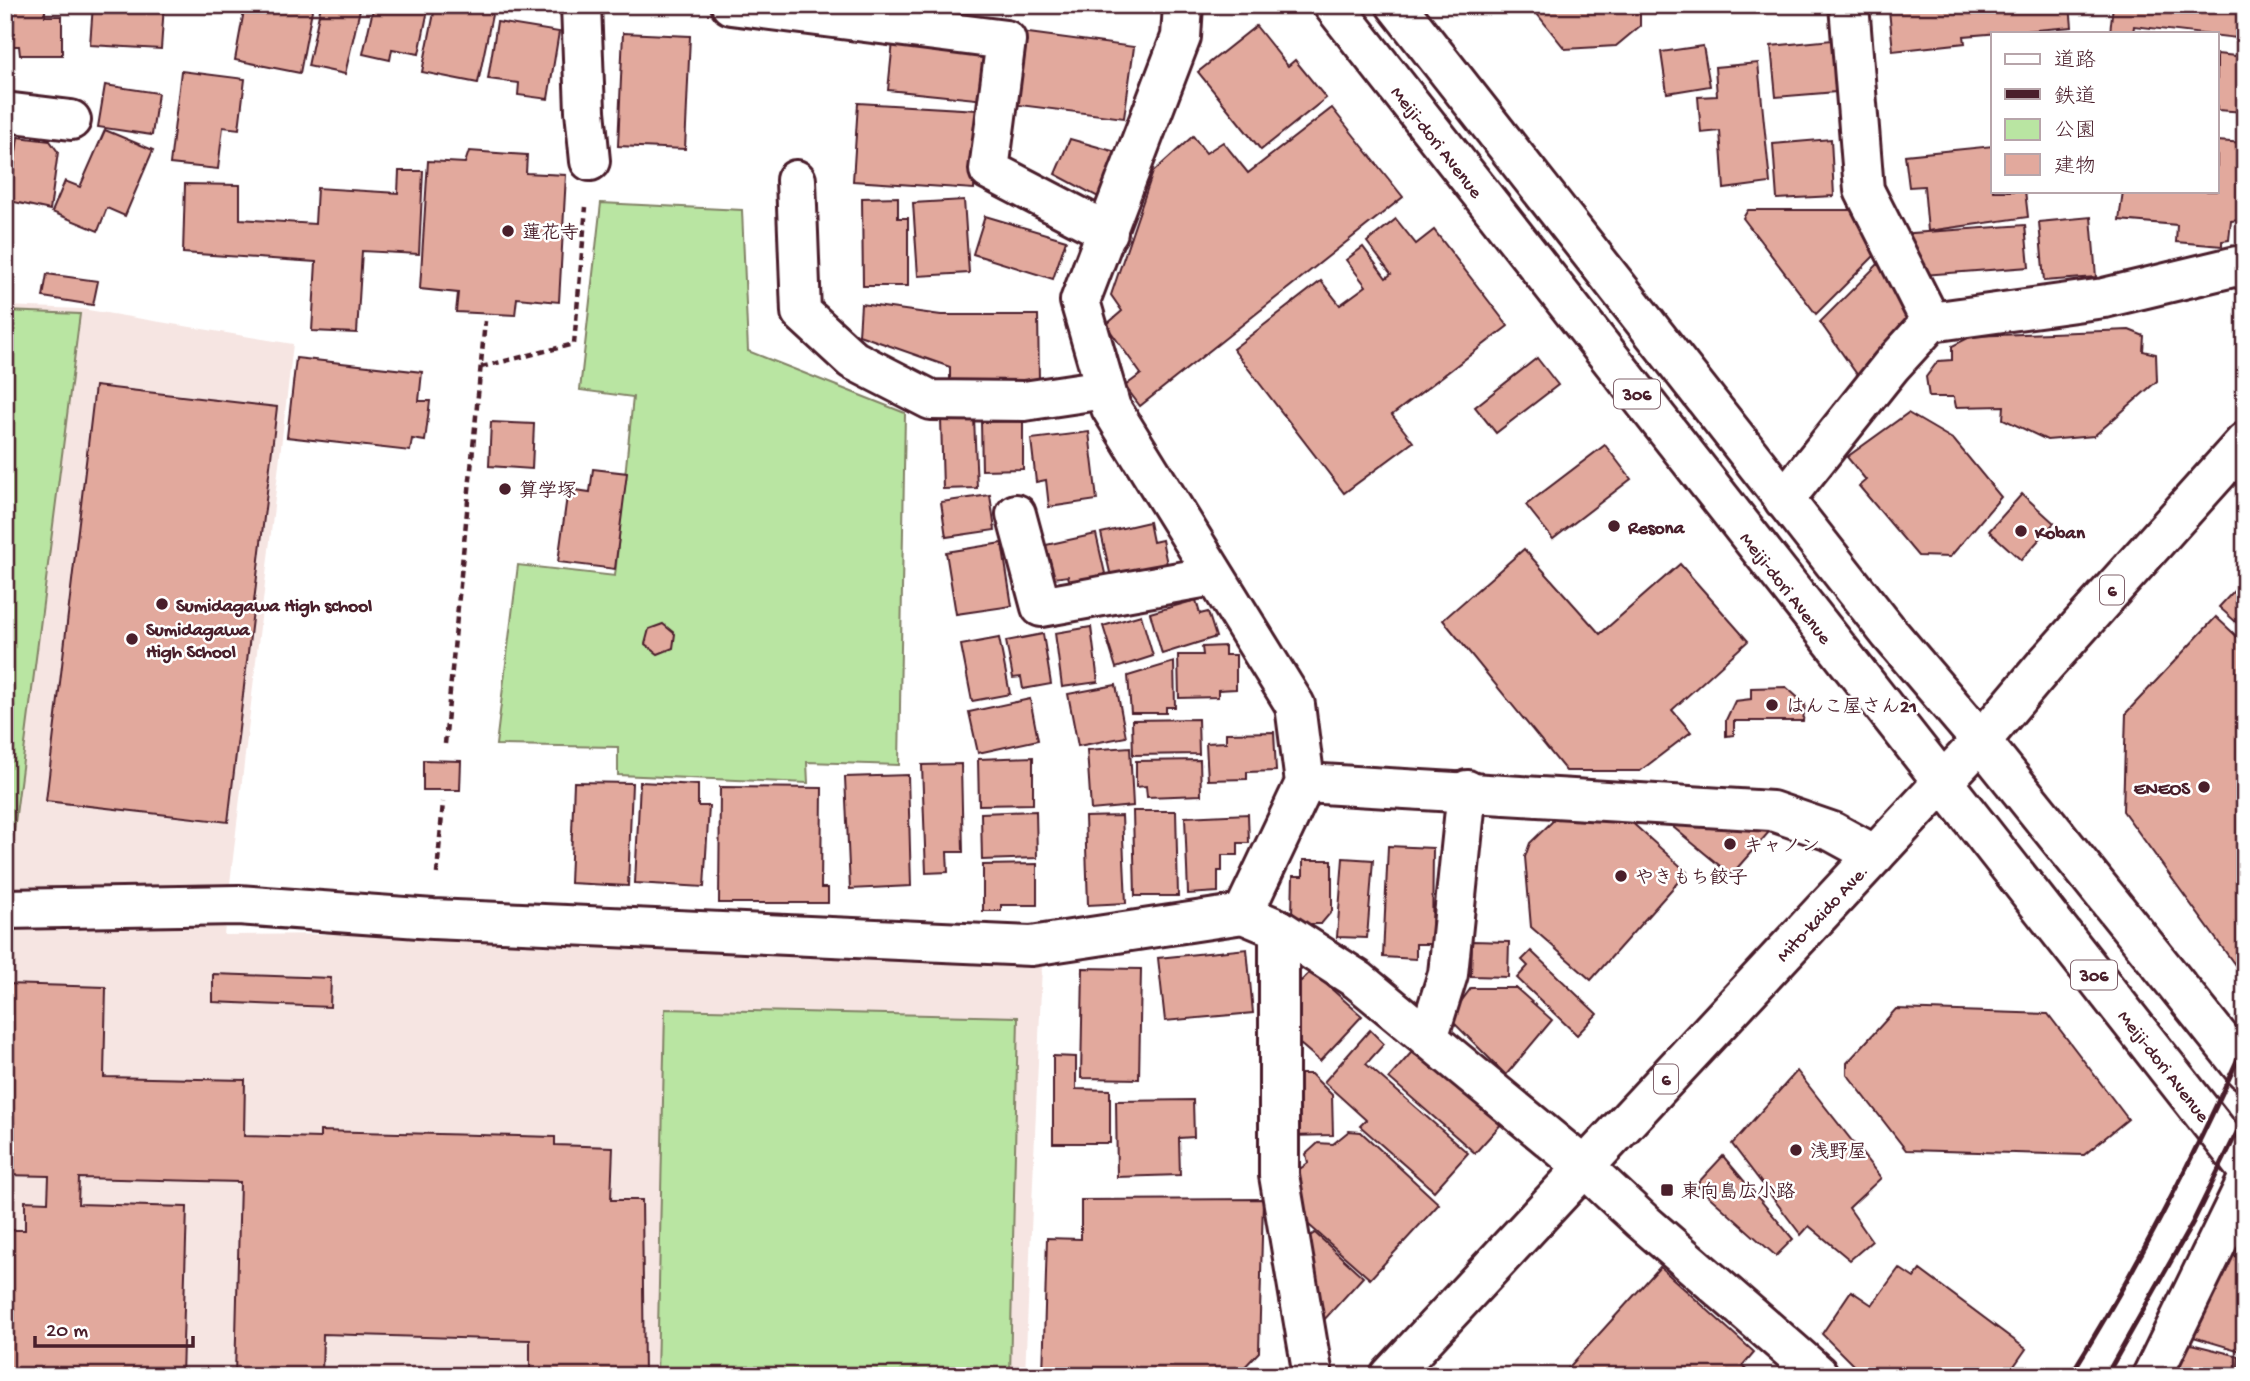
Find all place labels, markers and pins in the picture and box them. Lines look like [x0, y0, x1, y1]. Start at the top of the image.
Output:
place label: 蓮花寺 [522, 222, 579, 246]
marker: 蓮花寺 [500, 223, 516, 239]
place label: 算学塚 [519, 480, 576, 504]
marker: 算学塚 [497, 481, 513, 497]
marker: Resona [1606, 518, 1622, 534]
place label: Resona [1627, 518, 1686, 541]
marker: Koban [2013, 523, 2029, 539]
place label: Koban [2034, 523, 2086, 546]
marker: Sumidagawa High school [154, 596, 170, 612]
place label: Sumidagawa High school [176, 596, 372, 619]
place label: Sumidagawa High School [146, 620, 251, 665]
marker: Sumidagawa High School [124, 631, 140, 647]
marker: はんこ屋さん21 [1764, 697, 1780, 713]
place label: はんこ屋さん21 [1786, 697, 1917, 720]
place label: ENEOS [2134, 779, 2191, 802]
marker: ENEOS [2196, 779, 2212, 795]
marker: キャノン [1722, 836, 1738, 852]
place label: キャノン [1744, 836, 1820, 859]
place label: やきもち餃子 [1635, 867, 1747, 891]
marker: やきもち餃子 [1613, 868, 1629, 884]
place label: 浅野屋 [1810, 1141, 1867, 1165]
marker: 浅野屋 [1788, 1142, 1804, 1158]
place label: 東向島広小路 [1681, 1181, 1795, 1205]
marker: 東向島広小路 [1659, 1182, 1675, 1198]

